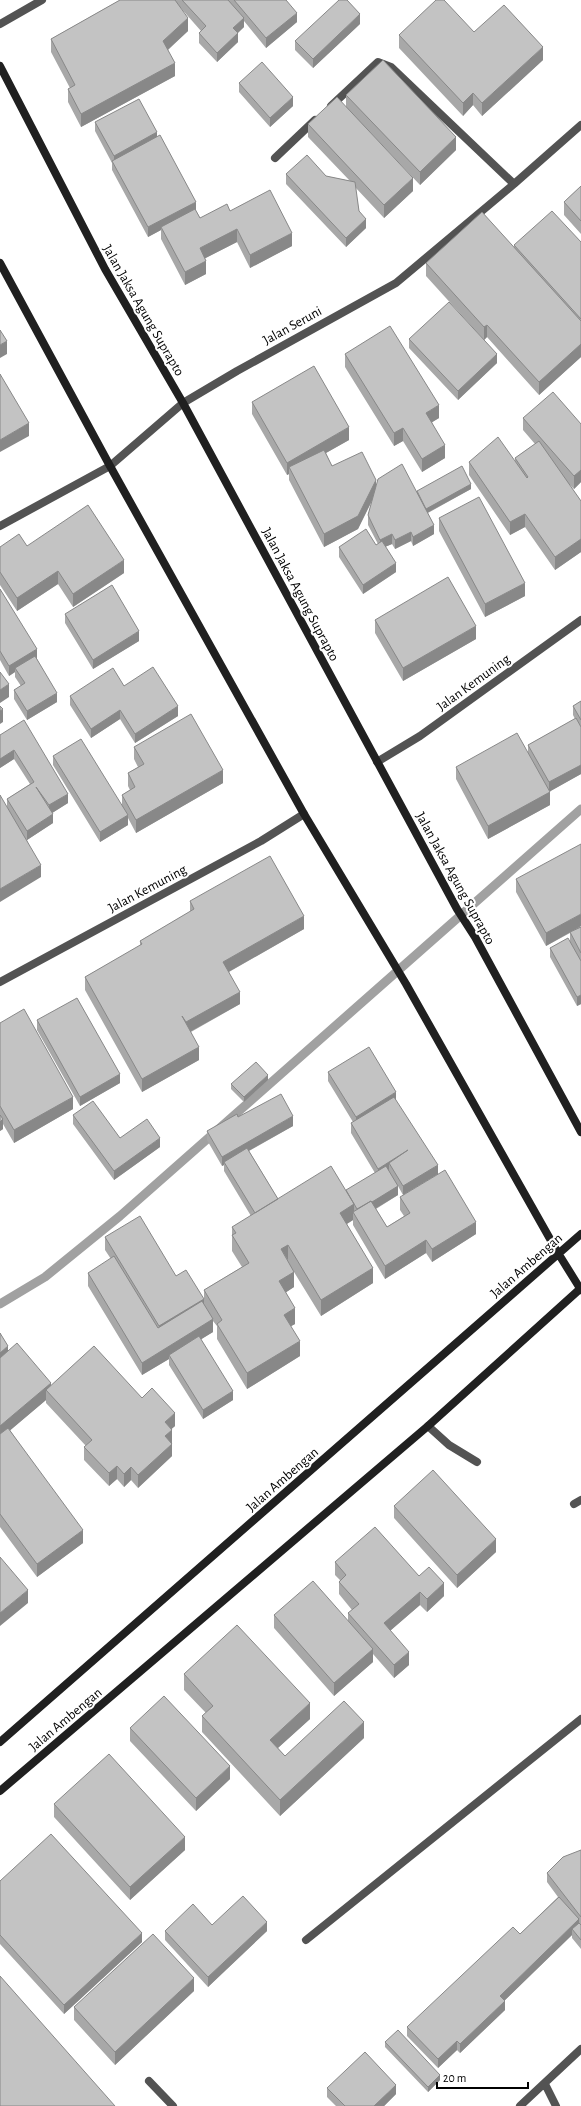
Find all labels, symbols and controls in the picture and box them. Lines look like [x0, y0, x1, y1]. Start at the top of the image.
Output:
street label: Jalan Jaksa Agung Suprapto [100, 243, 186, 379]
street label: Jalan Seruni [261, 304, 324, 348]
street label: Jalan Jaksa Agung Suprapto [259, 525, 341, 664]
street label: Jalan Kemuning [434, 652, 513, 714]
street label: Jalan Jaksa Agung Suprapto [413, 810, 497, 947]
street label: Jalan Kemuning [106, 862, 189, 915]
street label: Jalan Ambengan [488, 1231, 565, 1301]
street label: Jalan Ambengan [244, 1445, 321, 1515]
street label: Jalan Ambengan [27, 1685, 105, 1754]
scale bar [437, 2064, 528, 2090]
text: 20 m [443, 2072, 466, 2084]

